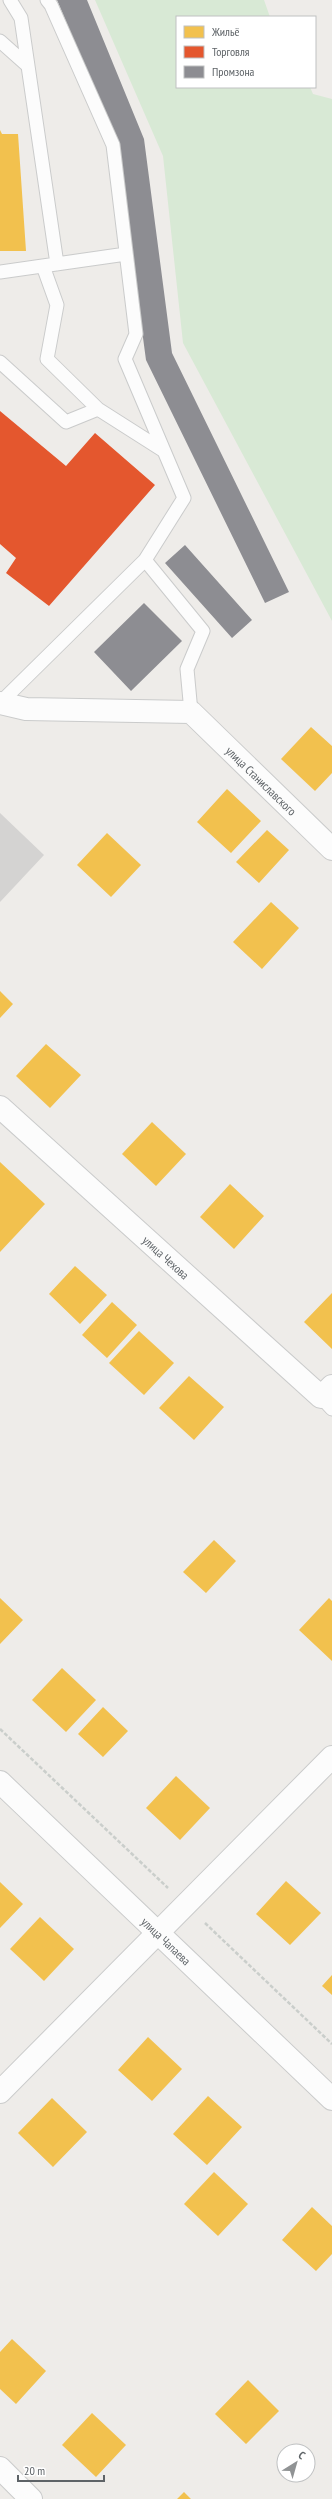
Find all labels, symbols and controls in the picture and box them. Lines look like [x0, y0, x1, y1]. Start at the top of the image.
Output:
legend [176, 16, 316, 88]
text: Жильё [211, 24, 239, 39]
text: Торговля [212, 44, 250, 59]
text: Промзона [212, 64, 255, 79]
street label: улица Станиславского [223, 743, 300, 818]
street label: улица Чехова [140, 1232, 193, 1282]
street label: улица Чапаева [139, 1914, 194, 1968]
north arrow [276, 2443, 316, 2483]
text: С [296, 2448, 308, 2462]
scale bar [18, 2457, 104, 2483]
text: 20 m [24, 2463, 45, 2478]

